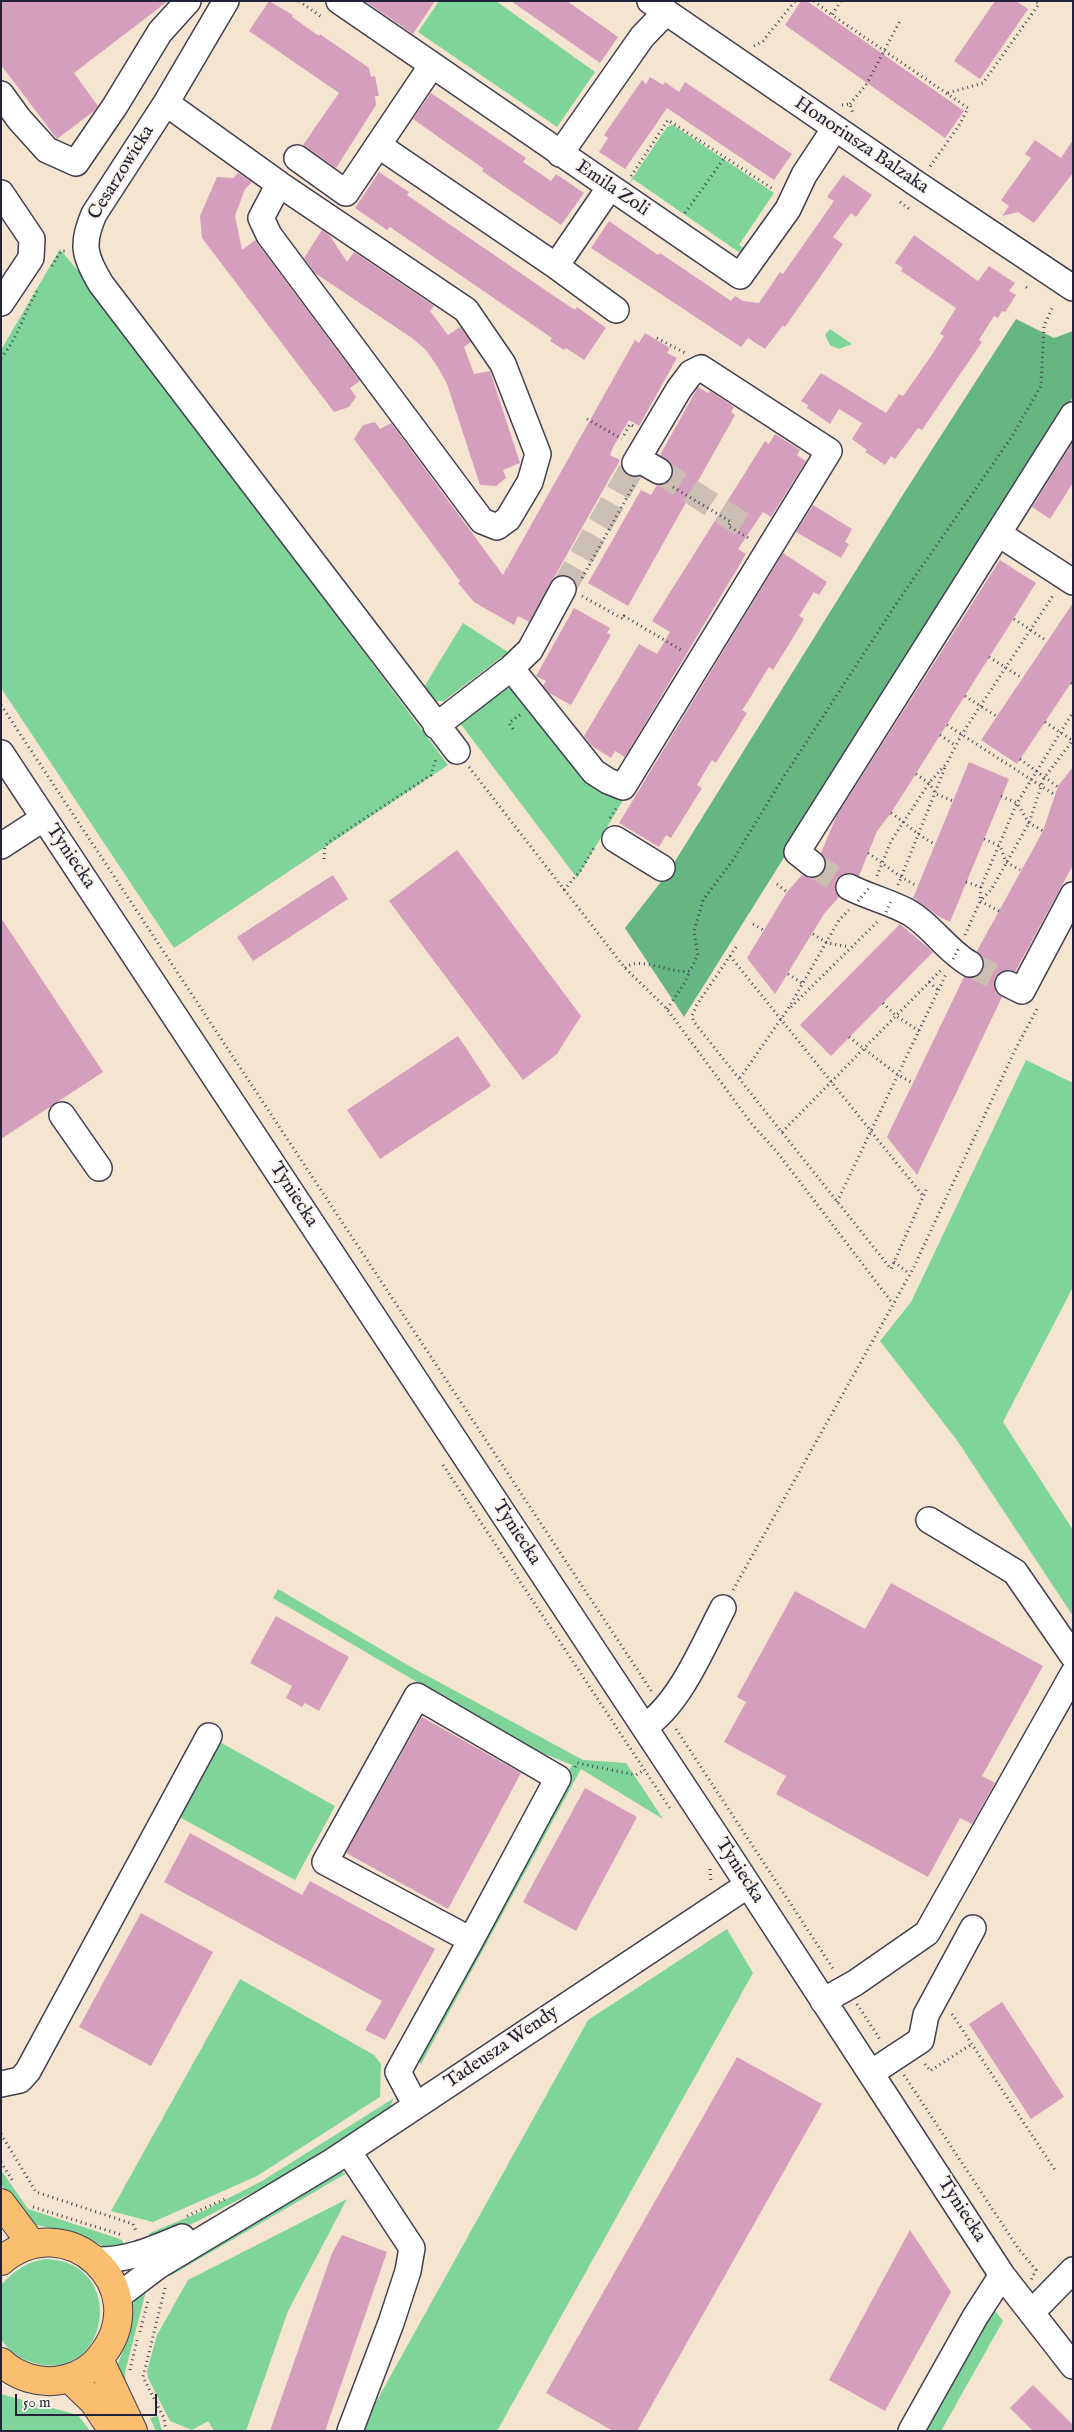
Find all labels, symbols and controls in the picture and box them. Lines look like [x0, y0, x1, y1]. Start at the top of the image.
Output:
street label: Honoriusza Balzaka [789, 93, 933, 199]
street label: Cesarzowicka [84, 122, 160, 224]
street label: Emila Zoli [571, 156, 653, 222]
street label: Tyniecka [40, 821, 100, 893]
street label: Tyniecka [264, 1158, 322, 1232]
street label: Tyniecka [487, 1496, 545, 1570]
street label: Tyniecka [710, 1834, 768, 1908]
street label: Tadeusza Wendy [441, 2001, 563, 2095]
street label: Tyniecka [932, 2173, 990, 2247]
scale bar [18, 2384, 160, 2416]
text: 50 m [23, 2393, 51, 2412]

